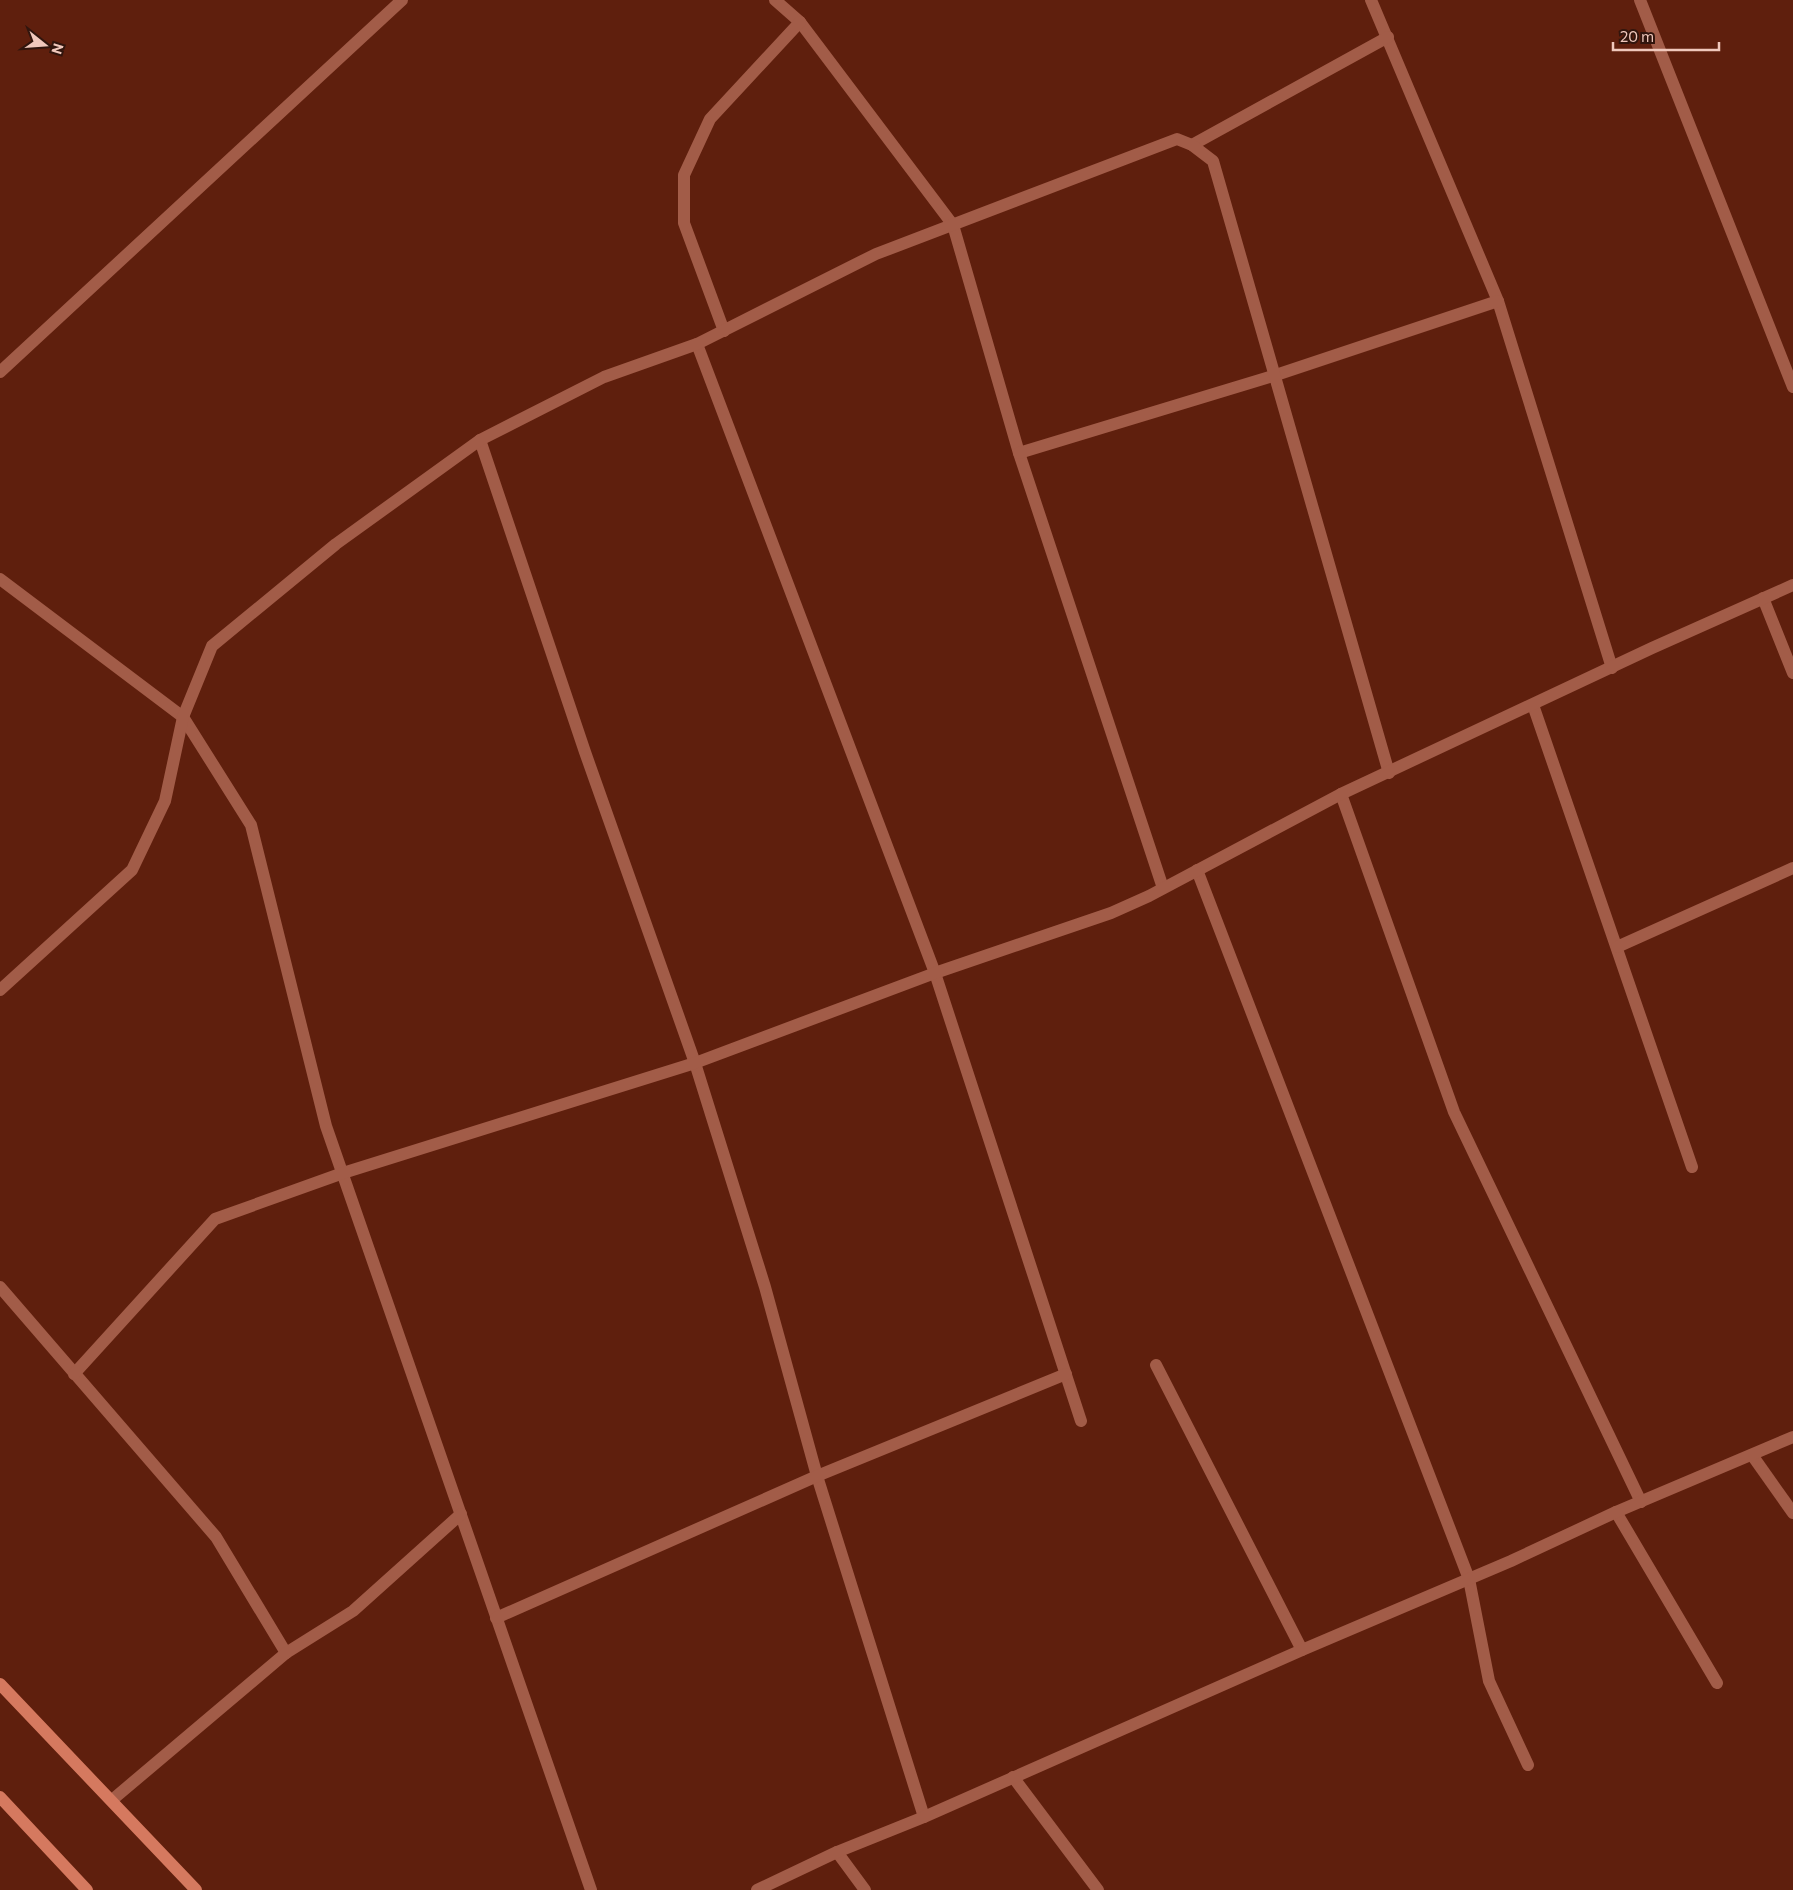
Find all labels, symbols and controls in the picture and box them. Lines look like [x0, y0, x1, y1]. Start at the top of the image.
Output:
north arrow [20, 20, 70, 70]
scale bar [1613, 20, 1719, 52]
text: 20 m [1620, 27, 1654, 45]
text: N [48, 41, 68, 56]

